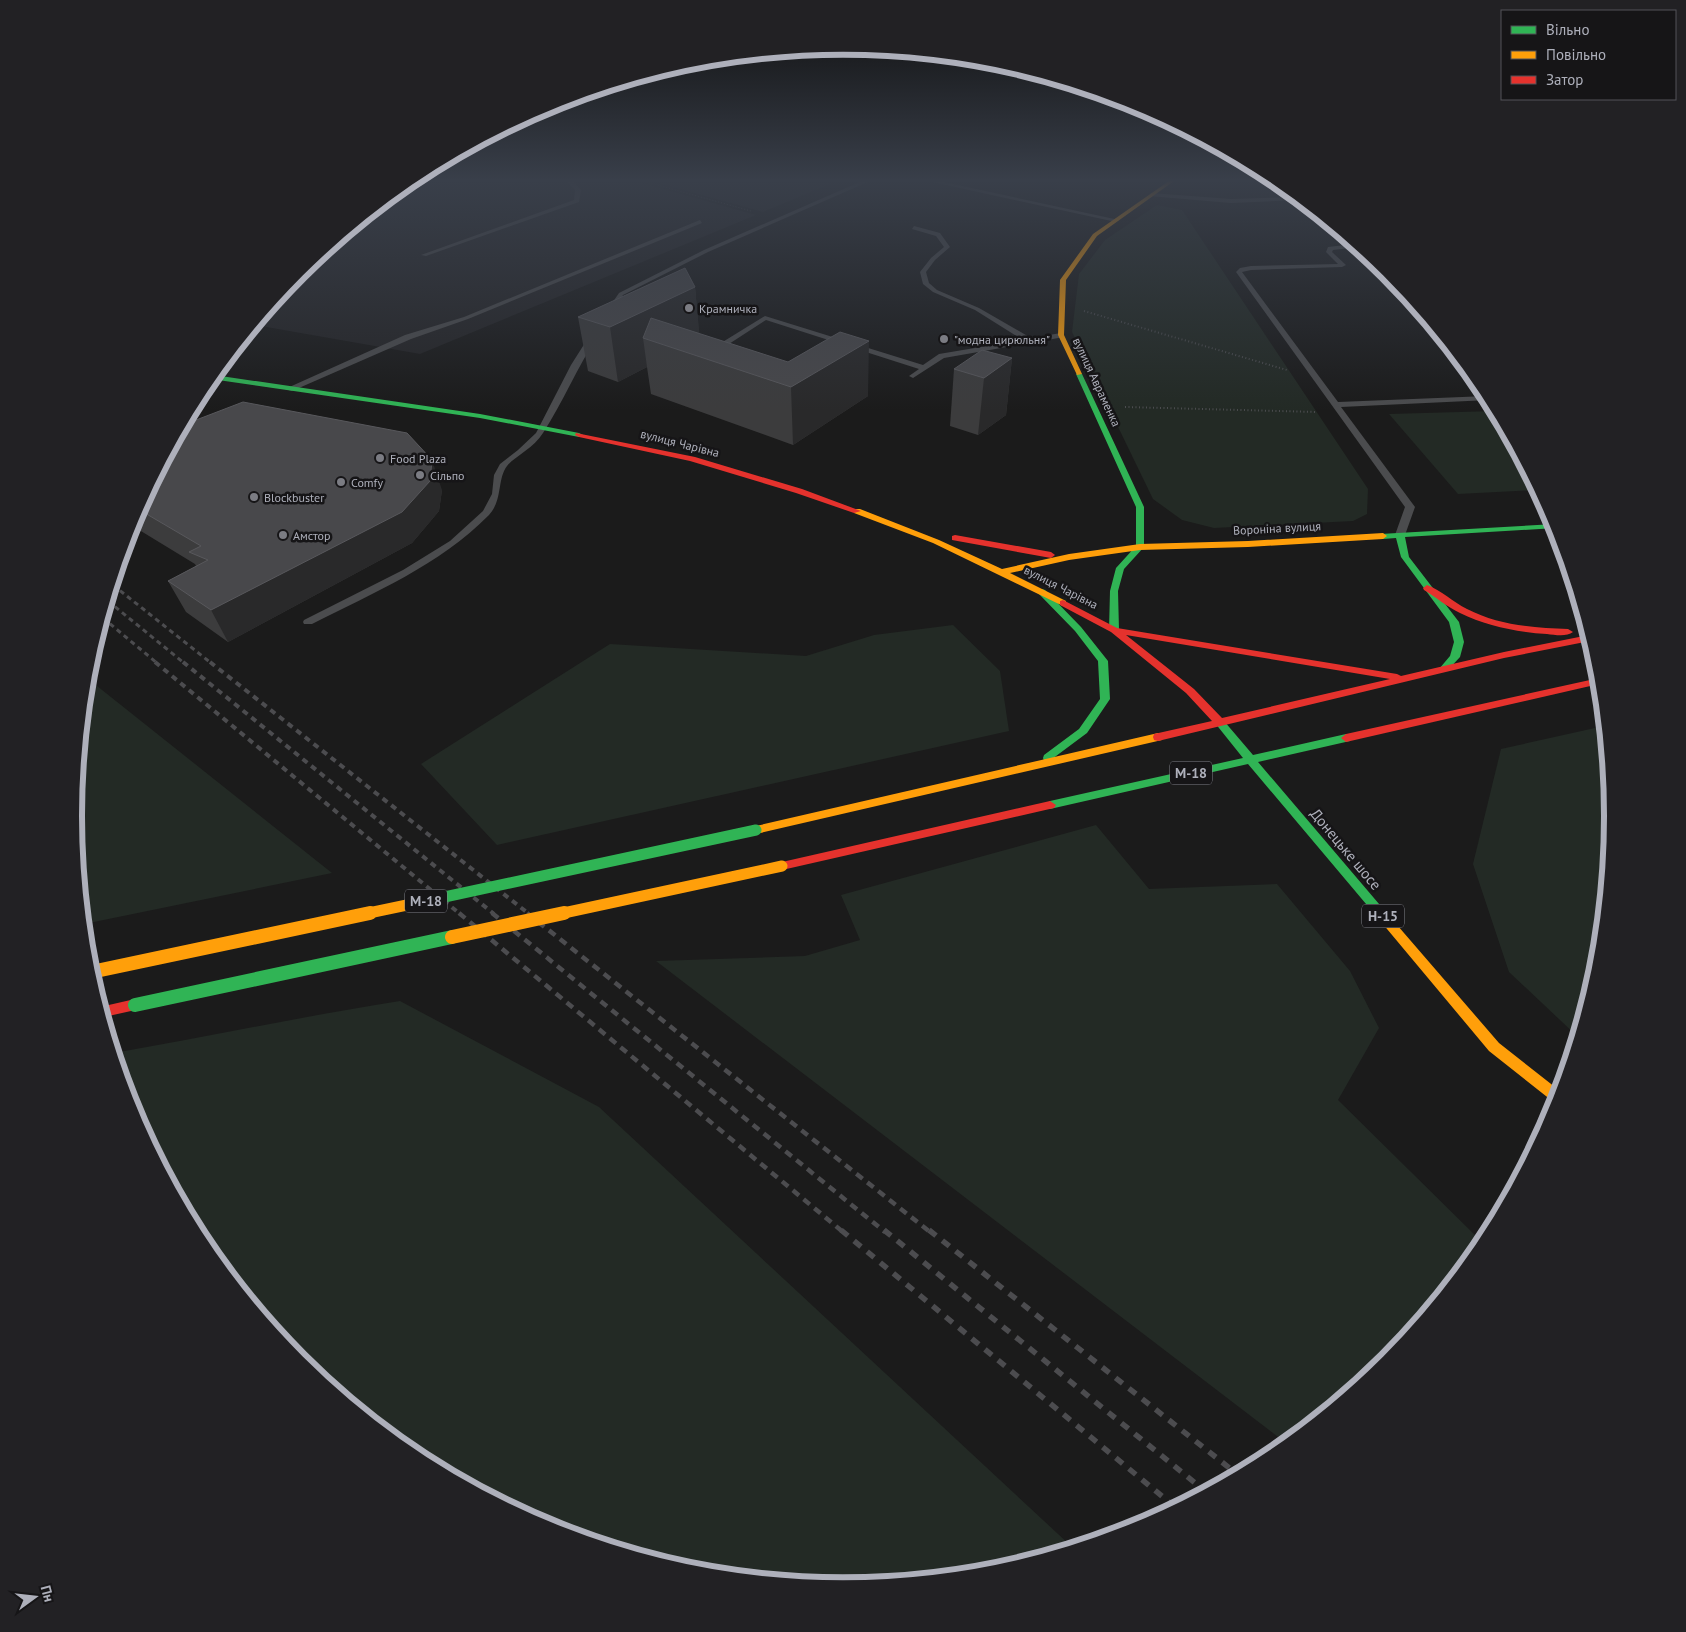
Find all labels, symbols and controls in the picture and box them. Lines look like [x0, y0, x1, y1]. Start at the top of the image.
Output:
legend [1501, 10, 1676, 100]
text: Вільно [1546, 20, 1589, 39]
text: Повільно [1546, 45, 1606, 64]
text: Затор [1546, 70, 1583, 89]
place label: Крамничка [699, 301, 757, 316]
marker: Крамничка [683, 302, 695, 314]
place label: "модна цирюльня" [954, 332, 1050, 347]
marker: "модна цирюльня" [938, 333, 950, 345]
street label: вулиця Авраменка [1070, 335, 1124, 429]
street label: вулиця Чарівна [639, 426, 721, 460]
place label: Food Plaza [390, 451, 446, 466]
marker: Food Plaza [374, 452, 386, 464]
place label: Сільпо [430, 468, 465, 483]
marker: Сільпо [414, 469, 426, 481]
place label: Comfy [351, 475, 383, 490]
marker: Comfy [335, 476, 347, 488]
place label: Blockbuster [264, 490, 324, 505]
marker: Blockbuster [248, 491, 260, 503]
street label: Вороніна вулиця [1233, 518, 1321, 538]
place label: Амстор [293, 528, 331, 543]
marker: Амстор [277, 529, 289, 541]
street label: вулиця Чарівна [1022, 562, 1100, 612]
road number: М-18 [1170, 761, 1212, 784]
street label: Донецьке шосе [1306, 804, 1386, 894]
road number: М-18 [405, 889, 447, 912]
road number: Н-15 [1362, 904, 1404, 928]
north arrow [10, 1572, 60, 1622]
text: Пн [37, 1583, 58, 1604]

